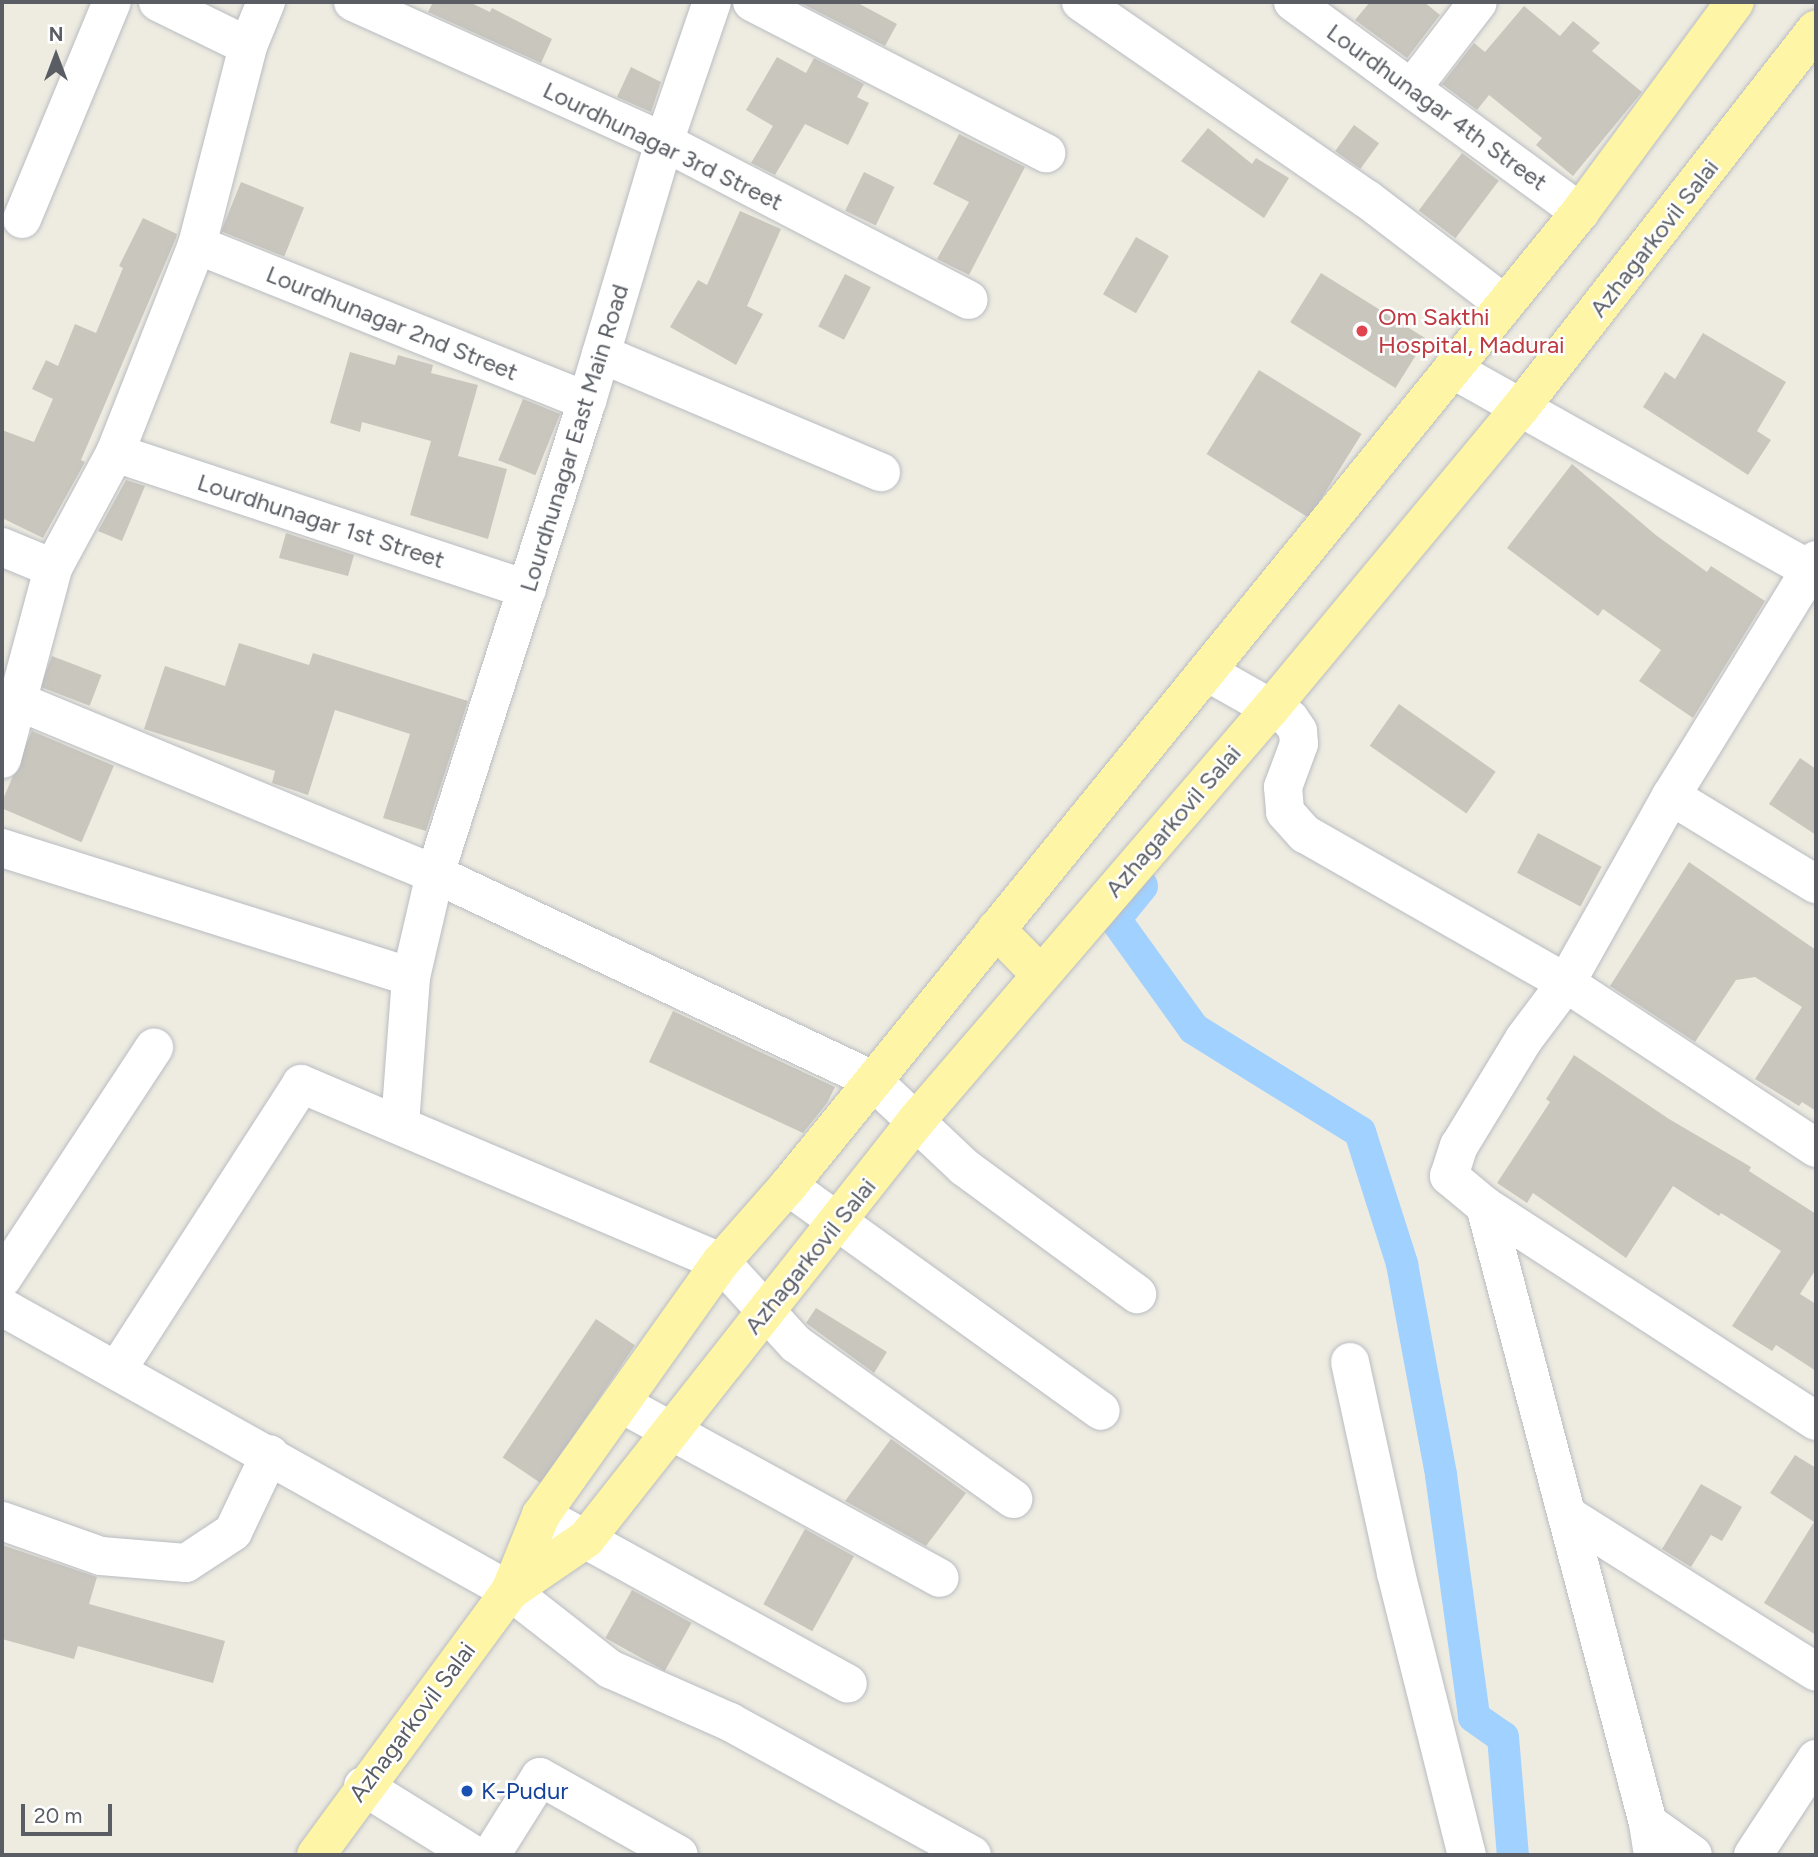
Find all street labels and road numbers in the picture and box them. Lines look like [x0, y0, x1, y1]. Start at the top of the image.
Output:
street label: Lourdhunagar 4th Street [1321, 17, 1553, 197]
street label: Lourdhunagar 3rd Street [538, 75, 788, 217]
street label: Azhagarkovil Salai [1583, 153, 1725, 323]
street label: Lourdhunagar 2nd Street [262, 259, 522, 387]
street label: Lourdhunagar East Main Road [513, 281, 635, 595]
street label: Lourdhunagar 1st Street [194, 467, 448, 575]
street label: Azhagarkovil Salai [1099, 739, 1247, 903]
street label: Azhagarkovil Salai [738, 1172, 882, 1340]
street label: Azhagarkovil Salai [343, 1637, 481, 1807]

